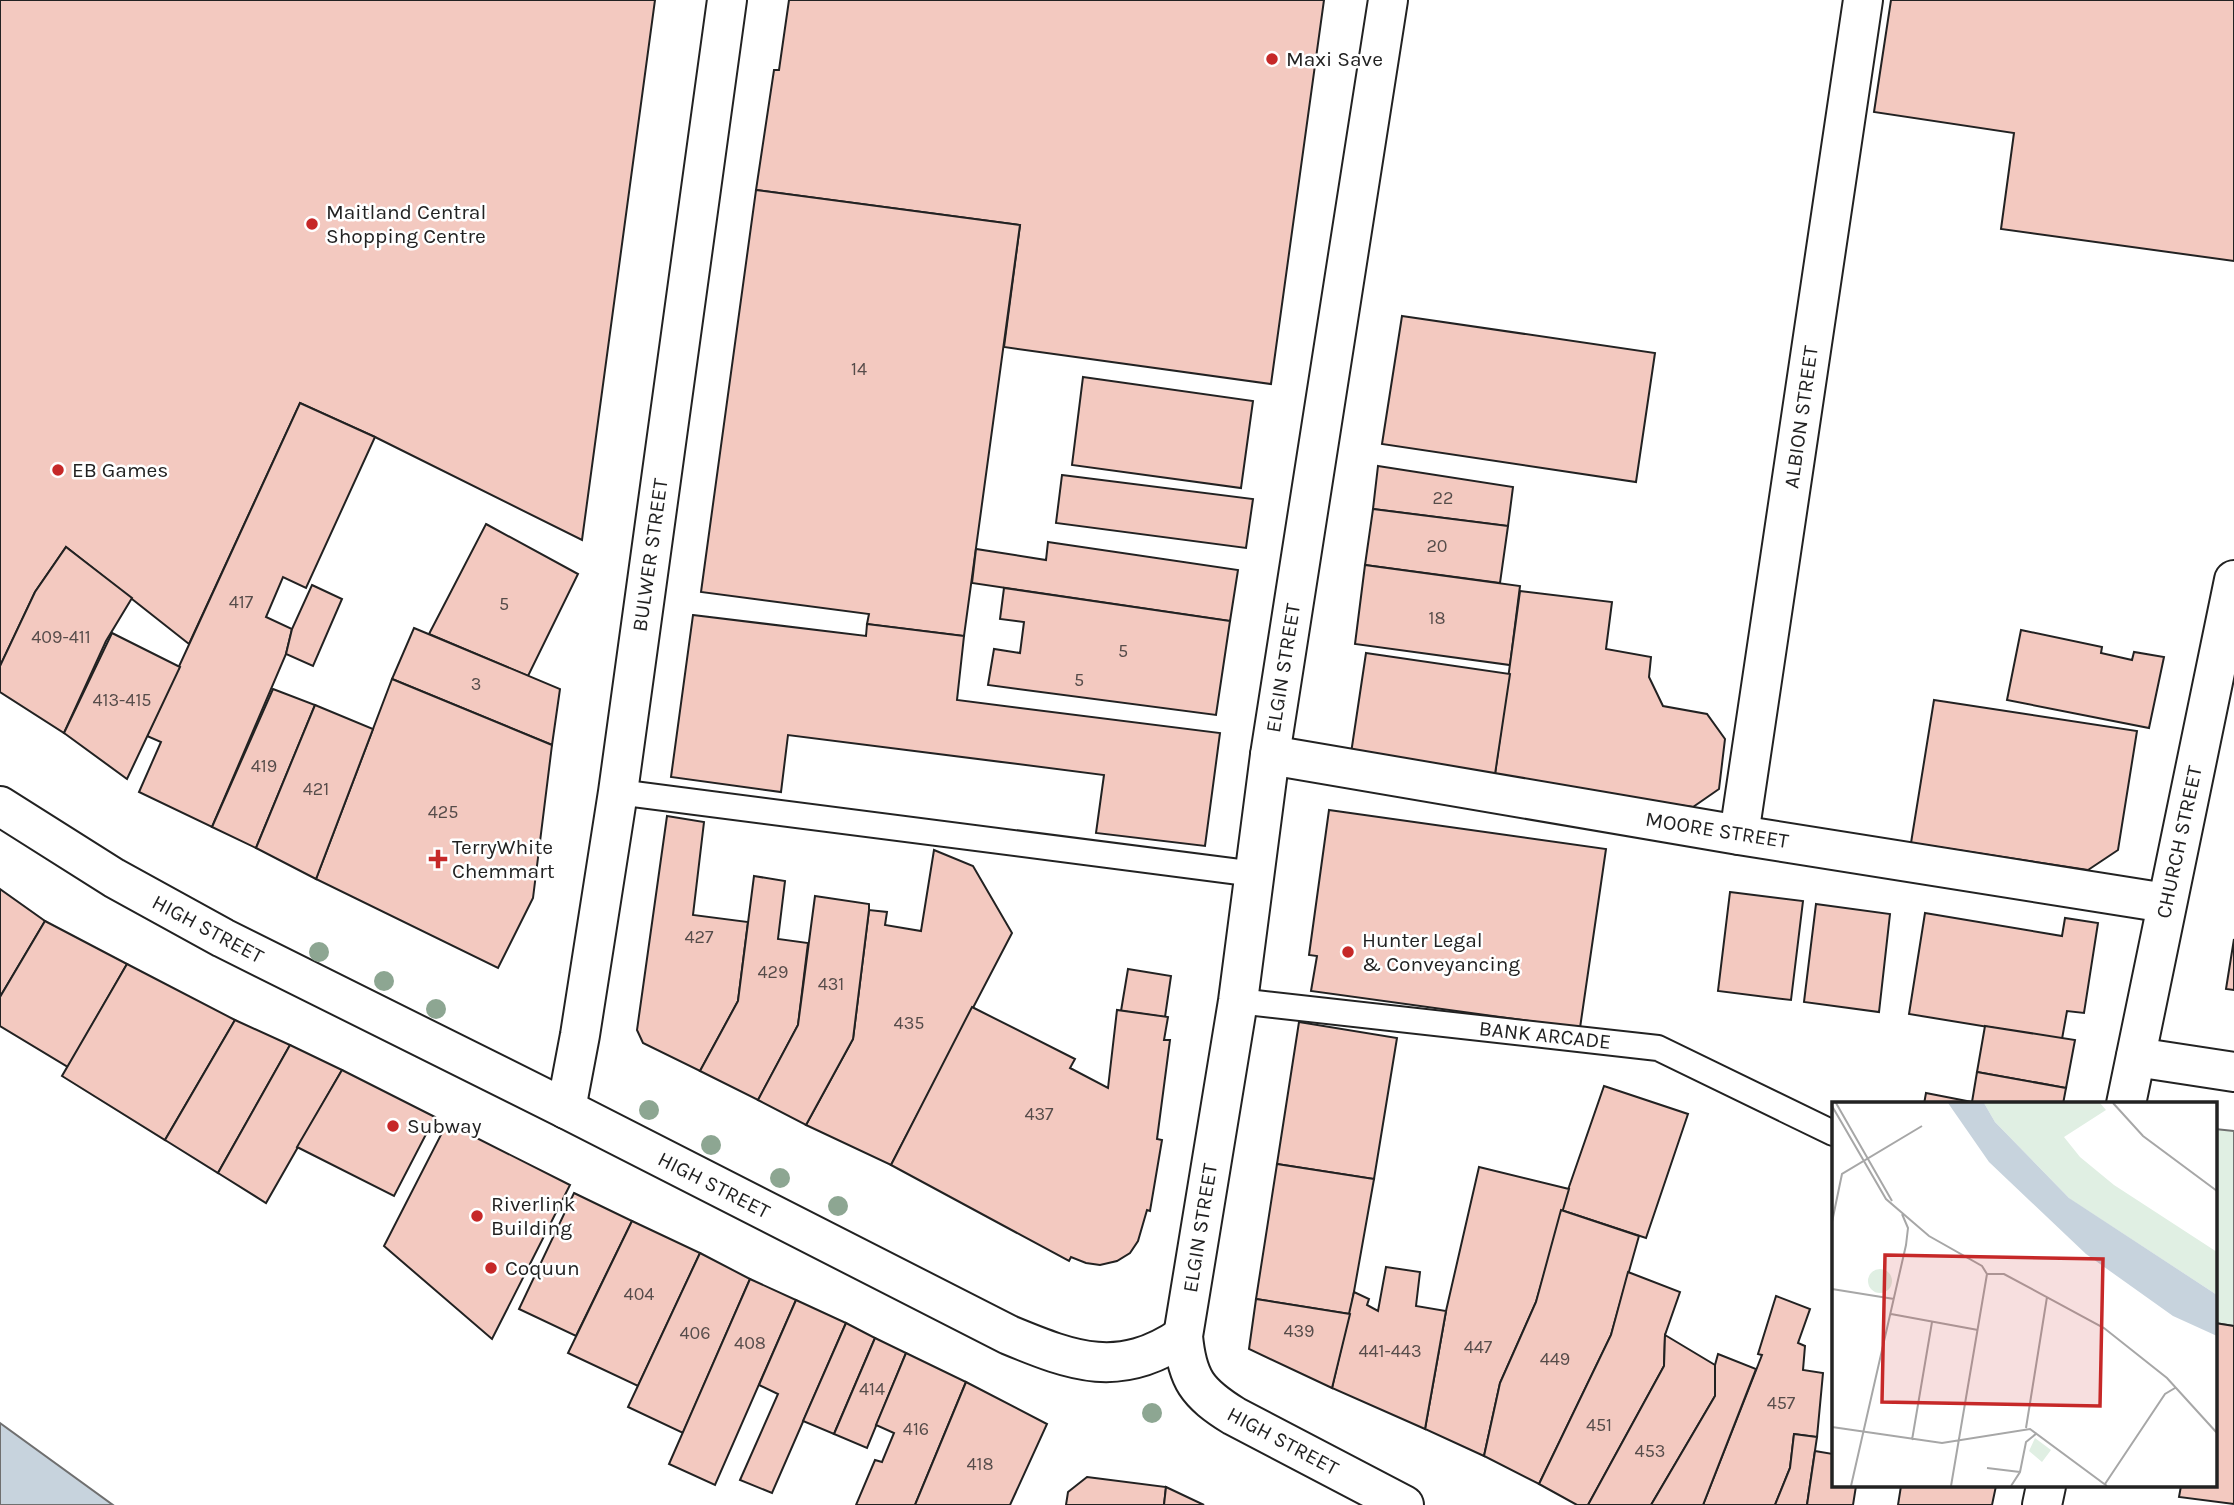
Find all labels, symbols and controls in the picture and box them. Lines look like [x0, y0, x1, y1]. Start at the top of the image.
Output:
place label: Maxi Save [1286, 47, 1383, 71]
marker: Maxi Save [1264, 51, 1280, 67]
place label: Maitland Central Shopping Centre [326, 200, 486, 248]
marker: Maitland Central Shopping Centre [304, 216, 320, 232]
street label: ALBION STREET [1779, 344, 1823, 490]
house number: 14 [851, 358, 867, 380]
place label: EB Games [72, 458, 168, 482]
marker: EB Games [50, 462, 66, 478]
street label: BULWER STREET [627, 476, 673, 633]
house number: 22 [1433, 487, 1453, 509]
house number: 20 [1426, 535, 1448, 557]
house number: 417 [229, 591, 254, 613]
house number: 5 [499, 593, 509, 615]
street label: ELGIN STREET [1261, 601, 1305, 734]
house number: 18 [1428, 607, 1446, 629]
house number: 409-411 [31, 626, 91, 648]
house number: 5 [1118, 640, 1128, 662]
house number: 5 [1074, 669, 1084, 691]
house number: 3 [471, 673, 481, 695]
house number: 413-415 [92, 689, 152, 711]
house number: 419 [251, 755, 277, 777]
street label: CHURCH STREET [2151, 763, 2207, 921]
house number: 421 [303, 778, 329, 800]
house number: 425 [428, 801, 458, 823]
street label: MOORE STREET [1644, 807, 1791, 853]
place label: TerryWhite Chemmart [452, 835, 555, 883]
marker: TerryWhite Chemmart [430, 851, 446, 867]
street label: HIGH STREET [148, 890, 268, 969]
house number: 427 [685, 926, 714, 948]
place label: Hunter Legal & Conveyancing [1362, 928, 1520, 976]
marker: Hunter Legal & Conveyancing [1340, 944, 1356, 960]
house number: 429 [758, 961, 788, 983]
house number: 431 [818, 973, 844, 995]
house number: 435 [894, 1012, 924, 1034]
street label: BANK ARCADE [1478, 1016, 1612, 1054]
inset map [1832, 1102, 2216, 1488]
house number: 437 [1024, 1103, 1054, 1125]
place label: Subway [407, 1114, 482, 1138]
marker: Subway [385, 1118, 401, 1134]
street label: HIGH STREET [654, 1146, 775, 1224]
street label: ELGIN STREET [1178, 1161, 1222, 1294]
place label: Riverlink Building [491, 1192, 576, 1240]
marker: Riverlink Building [469, 1208, 485, 1224]
place label: Coquun [505, 1256, 580, 1280]
marker: Coquun [483, 1260, 499, 1276]
house number: 404 [624, 1283, 654, 1305]
house number: 439 [1283, 1320, 1315, 1342]
house number: 406 [679, 1322, 711, 1344]
house number: 408 [734, 1332, 766, 1354]
house number: 447 [1464, 1336, 1493, 1358]
house number: 441-443 [1358, 1340, 1422, 1362]
house number: 449 [1540, 1348, 1570, 1370]
house number: 414 [859, 1378, 885, 1400]
house number: 457 [1767, 1392, 1796, 1414]
street label: HIGH STREET [1223, 1402, 1343, 1481]
house number: 451 [1586, 1414, 1612, 1436]
house number: 416 [903, 1418, 929, 1440]
house number: 453 [1635, 1440, 1665, 1462]
house number: 418 [966, 1453, 994, 1475]

